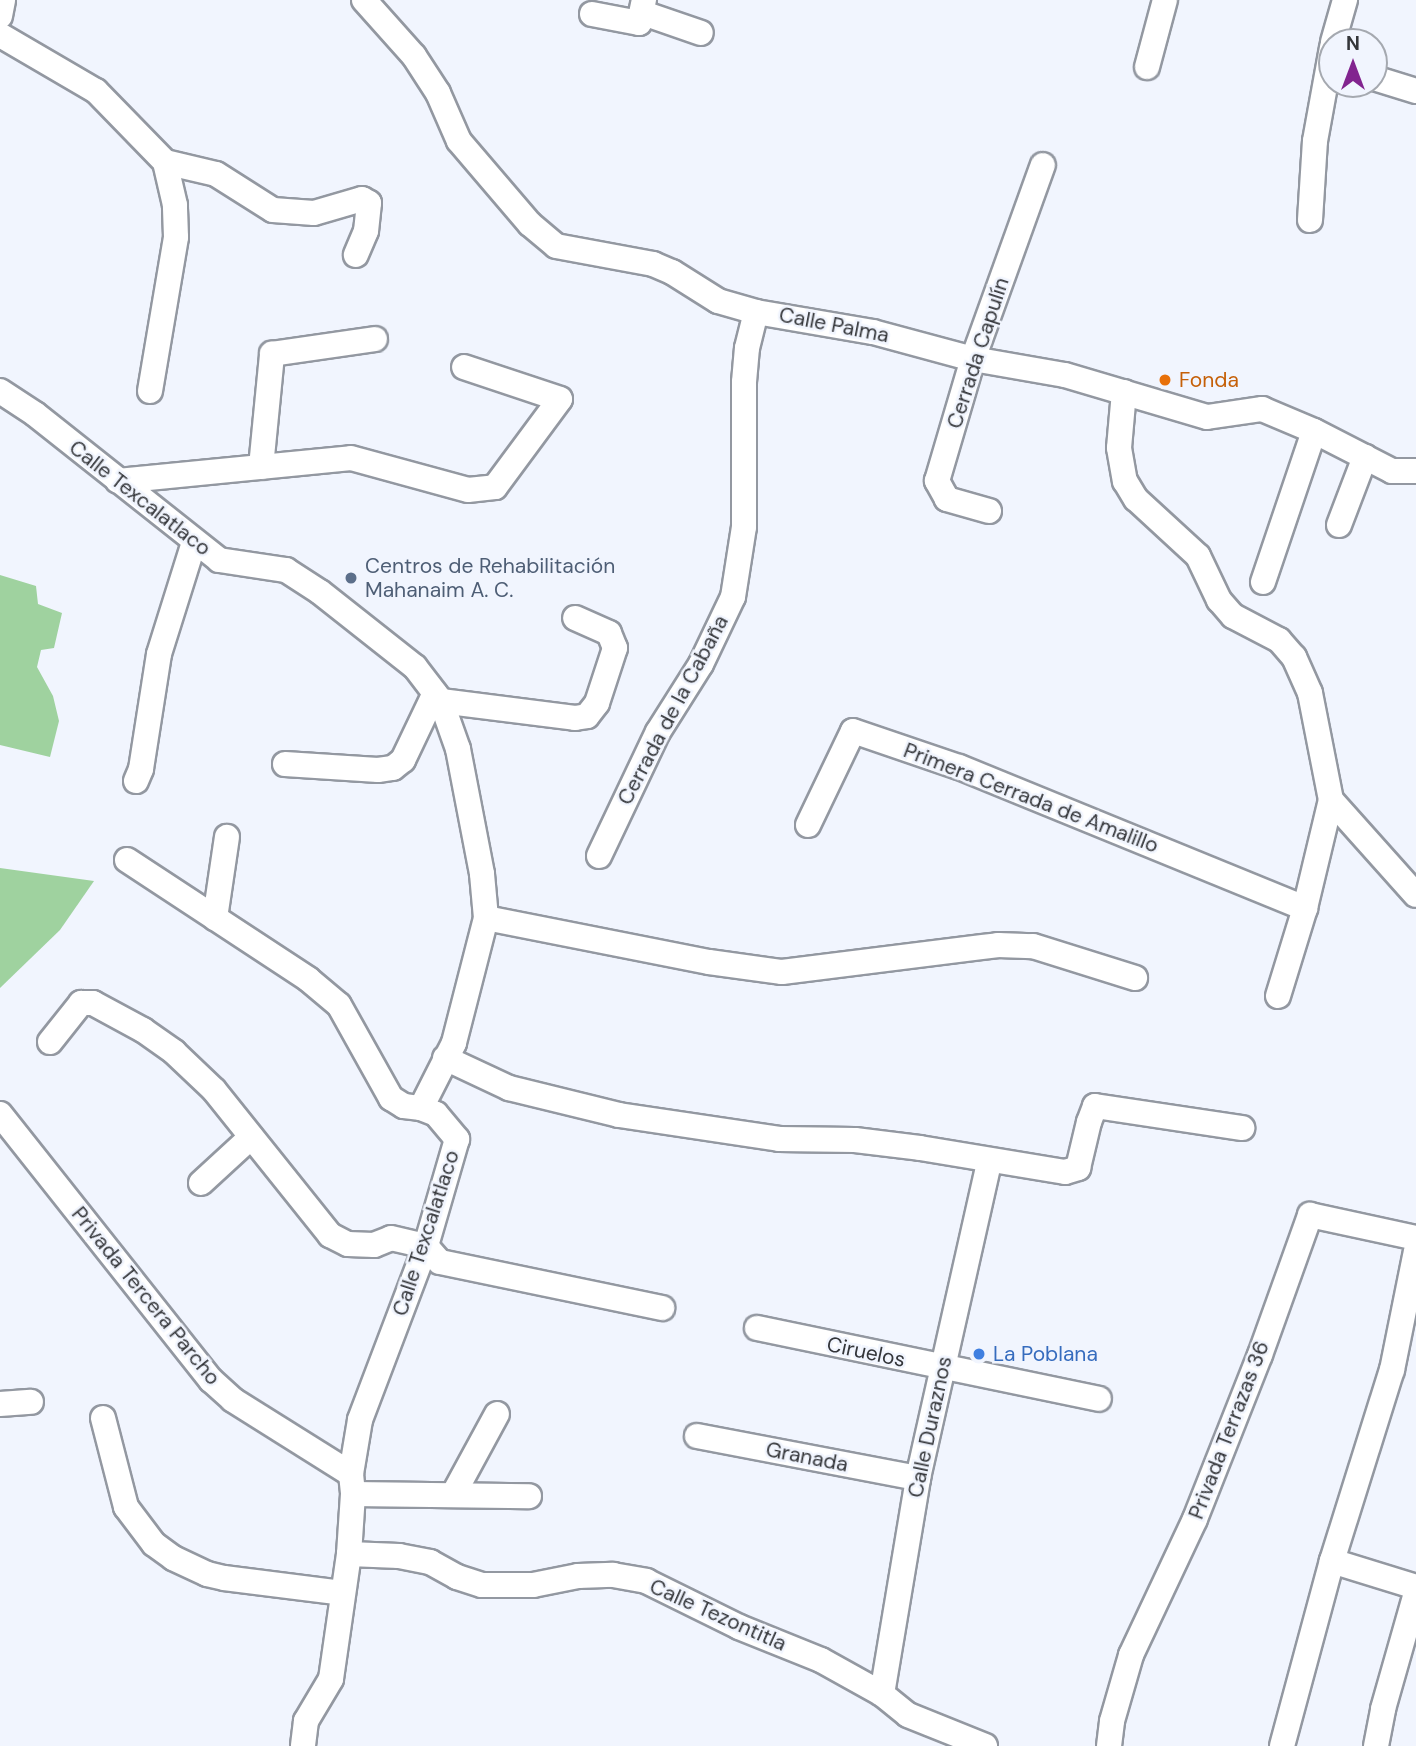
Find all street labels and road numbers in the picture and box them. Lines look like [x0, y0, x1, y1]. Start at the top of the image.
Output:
street label: Cerrada Capulín [942, 274, 1014, 432]
street label: Calle Palma [777, 302, 891, 348]
street label: Calle Texcalatlaco [64, 435, 216, 561]
street label: Cerrada de la Cabaña [612, 611, 734, 809]
street label: Primera Cerrada de Amalillo [900, 738, 1162, 858]
street label: Calle Texcalatlaco [387, 1147, 465, 1319]
street label: Privada Tercera Parcho [66, 1202, 226, 1390]
street label: Ciruelos [824, 1331, 908, 1373]
street label: Privada Terrazas 36 [1183, 1337, 1275, 1523]
street label: Calle Duraznos [903, 1354, 957, 1500]
street label: Granada [764, 1437, 850, 1477]
street label: Calle Tezontitla [646, 1574, 790, 1656]

